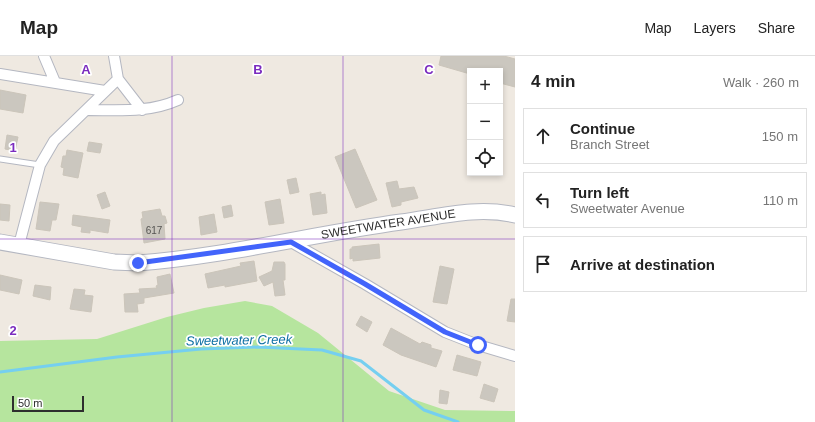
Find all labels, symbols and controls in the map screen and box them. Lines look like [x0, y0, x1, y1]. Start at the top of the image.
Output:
text: Map [20, 17, 58, 38]
text: Map [644, 20, 672, 36]
text: Layers [694, 20, 736, 36]
text: Share [758, 20, 795, 36]
text: A [81, 62, 91, 77]
text: B [253, 62, 263, 77]
text: C [424, 62, 434, 77]
map controls [467, 68, 503, 176]
button: + [467, 68, 503, 104]
text: 4 min [531, 72, 575, 91]
text: Walk · 260 m [723, 75, 799, 90]
button: − [467, 104, 503, 140]
text: Continue [570, 120, 635, 137]
icon: ahead [532, 125, 554, 147]
text: 150 m [762, 129, 798, 144]
text: Branch Street [570, 137, 650, 152]
text: 1 [9, 140, 17, 155]
button: locate [467, 140, 503, 176]
text: Turn left [570, 184, 629, 201]
icon: left [532, 189, 554, 211]
text: 110 m [763, 193, 798, 208]
text: Sweetwater Avenue [570, 201, 685, 216]
street label: SWEETWATER AVENUE [320, 207, 456, 242]
house number: 617 [146, 225, 163, 236]
icon: arrive [532, 253, 554, 275]
route end [129, 254, 147, 272]
text: Arrive at destination [570, 256, 715, 273]
text: 2 [9, 323, 17, 338]
water label: Sweetwater Creek [186, 332, 294, 348]
route start [469, 336, 487, 354]
scale bar [12, 394, 84, 413]
text: 50 m [18, 397, 42, 409]

